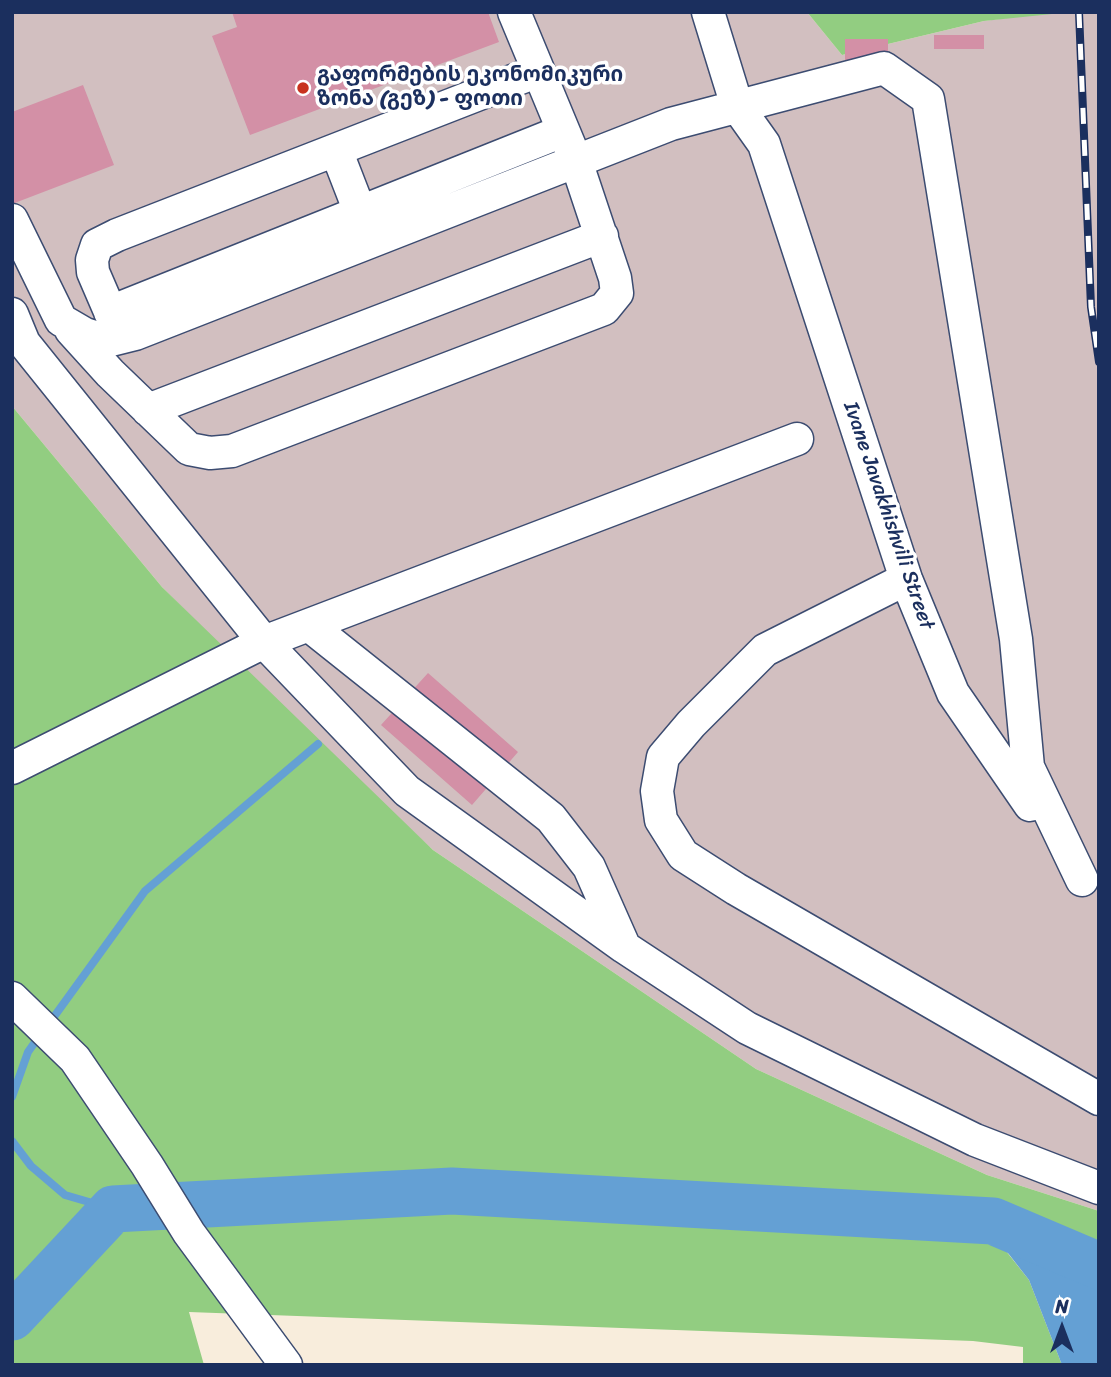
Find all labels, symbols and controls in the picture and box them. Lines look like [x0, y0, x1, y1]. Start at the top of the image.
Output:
place label: გაფორმების ეკონომიკური ზონა (გეზ) - ფოთი [317, 63, 623, 113]
marker: გაფორმების ეკონომიკური ზონა (გეზ) - ფოთი [295, 80, 311, 96]
street label: Ivane Javakhishvili Street [837, 399, 939, 633]
text: N [1055, 1290, 1069, 1323]
north arrow [1027, 1293, 1097, 1363]

